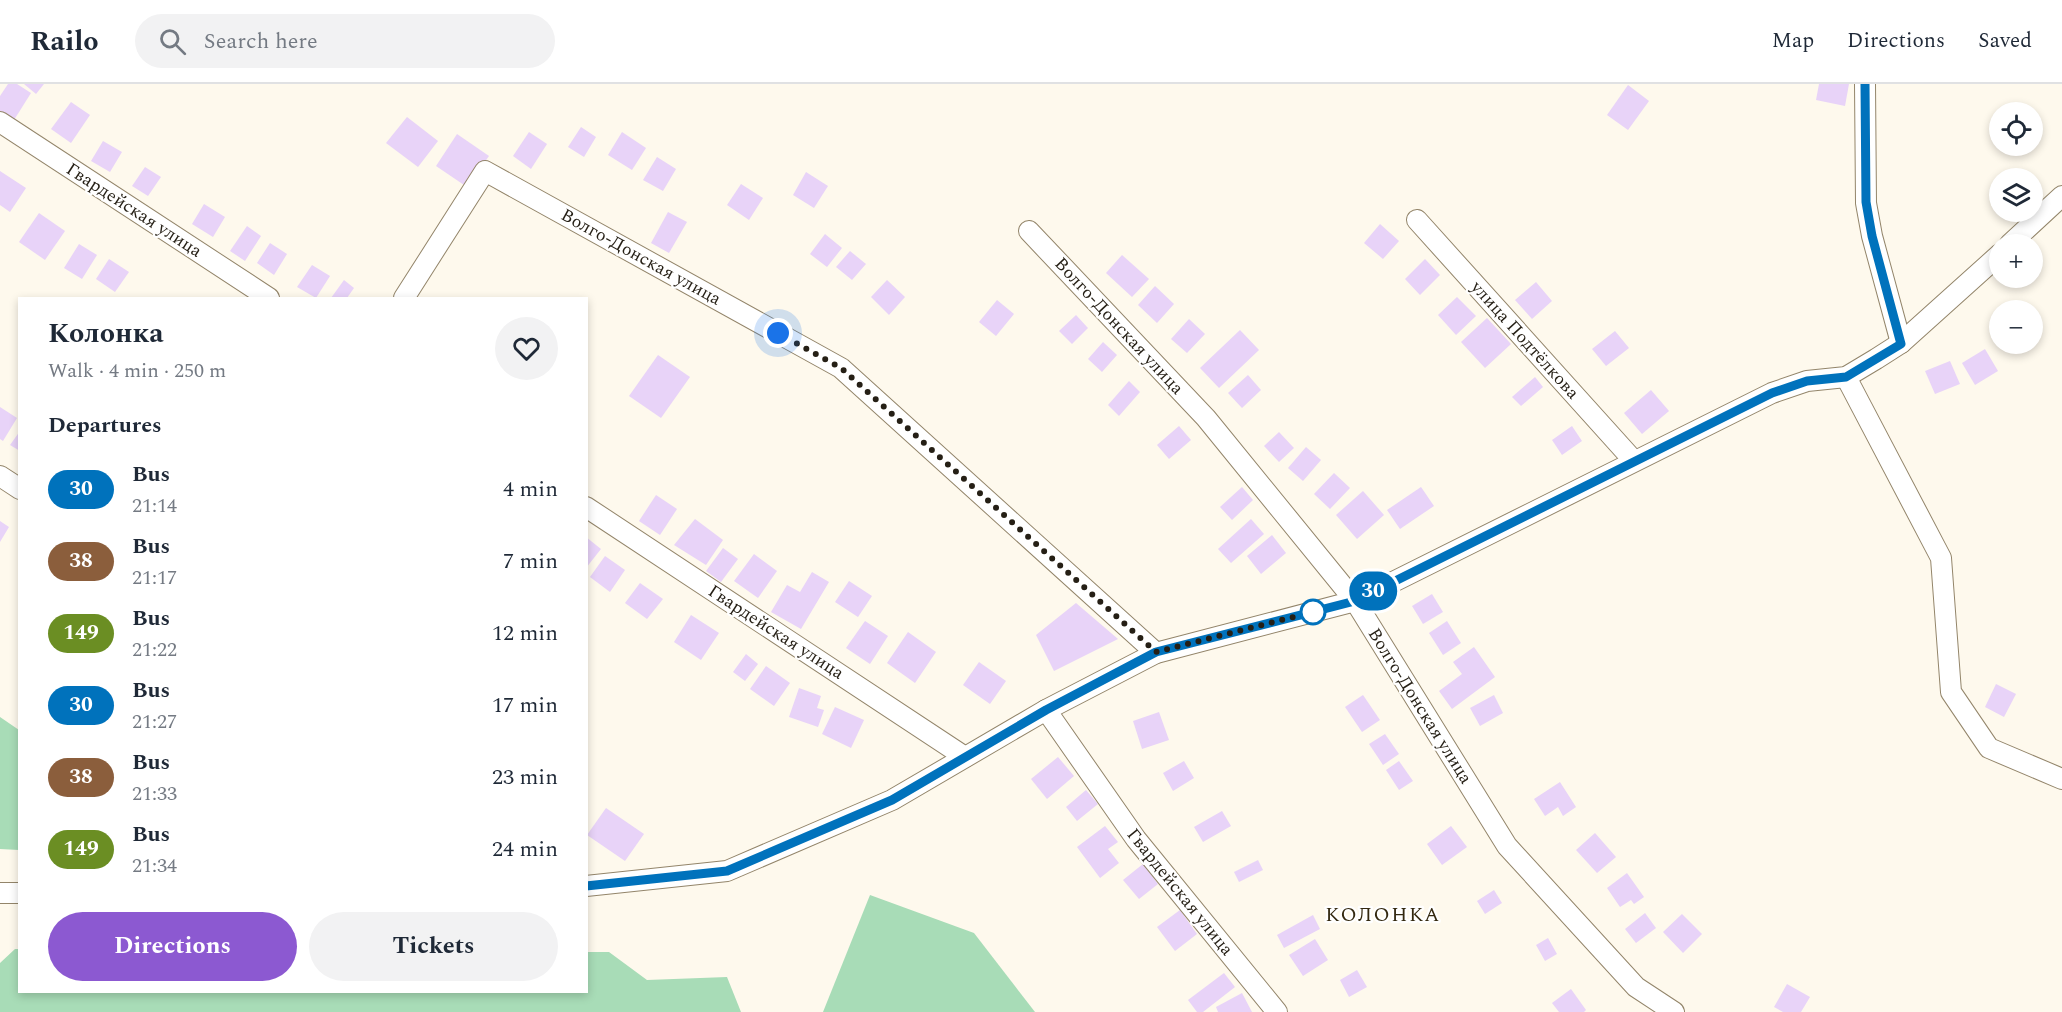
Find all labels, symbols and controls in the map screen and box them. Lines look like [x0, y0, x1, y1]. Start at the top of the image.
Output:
search box [135, 14, 555, 68]
text: Railo [30, 20, 99, 63]
icon: search [156, 25, 189, 58]
text: Search here [204, 25, 318, 58]
text: Map [1772, 25, 1814, 57]
text: Directions [1847, 25, 1945, 57]
text: Saved [1978, 25, 2032, 57]
map controls [1989, 102, 2043, 354]
button: locate [1989, 102, 2043, 156]
street label: Гвардейская улица [61, 156, 208, 264]
button: layers [1989, 168, 2043, 222]
street label: Волго-Донская улица [556, 202, 726, 312]
button: + [1989, 234, 2043, 288]
street label: Волго-Донская улица [1048, 251, 1190, 401]
street label: улица Подтёлкова [1464, 274, 1586, 405]
button: − [1989, 300, 2043, 354]
text: Колонка [48, 312, 164, 355]
button: heart [495, 317, 558, 380]
your location [763, 318, 793, 348]
text: Walk · 4 min · 250 m [48, 356, 226, 386]
text: Departures [48, 409, 162, 442]
text: Bus [132, 458, 170, 491]
text: 30 [69, 473, 93, 505]
text: 4 min [503, 473, 558, 506]
text: 21:14 [132, 491, 177, 521]
text: Bus [132, 530, 170, 563]
text: 38 [69, 545, 93, 577]
text: 7 min [503, 545, 558, 578]
text: 21:17 [132, 563, 177, 593]
line badge: 30 [1346, 572, 1400, 610]
text: 30 [1361, 575, 1385, 607]
street label: Гвардейская улица [703, 578, 850, 686]
unlabelled marker [1300, 599, 1326, 625]
text: Bus [132, 602, 170, 635]
text: 149 [63, 617, 99, 649]
text: 12 min [492, 617, 558, 650]
street label: Волго-Донская улица [1361, 623, 1479, 789]
text: 21:22 [132, 635, 177, 665]
text: Bus [132, 674, 170, 707]
text: 30 [69, 689, 93, 721]
text: 17 min [492, 689, 558, 722]
text: 21:27 [132, 707, 177, 737]
text: Bus [132, 746, 170, 779]
text: 38 [69, 761, 93, 793]
text: 23 min [492, 761, 558, 794]
text: 21:33 [132, 779, 177, 809]
text: Bus [132, 818, 170, 851]
street label: Гвардейская улица [1120, 822, 1240, 962]
text: 149 [63, 833, 99, 865]
text: 24 min [492, 833, 558, 866]
text: 21:34 [132, 851, 177, 881]
district label: КОЛОНКА [1325, 900, 1441, 930]
button: Directions [48, 912, 297, 981]
button: Tickets [309, 912, 558, 981]

